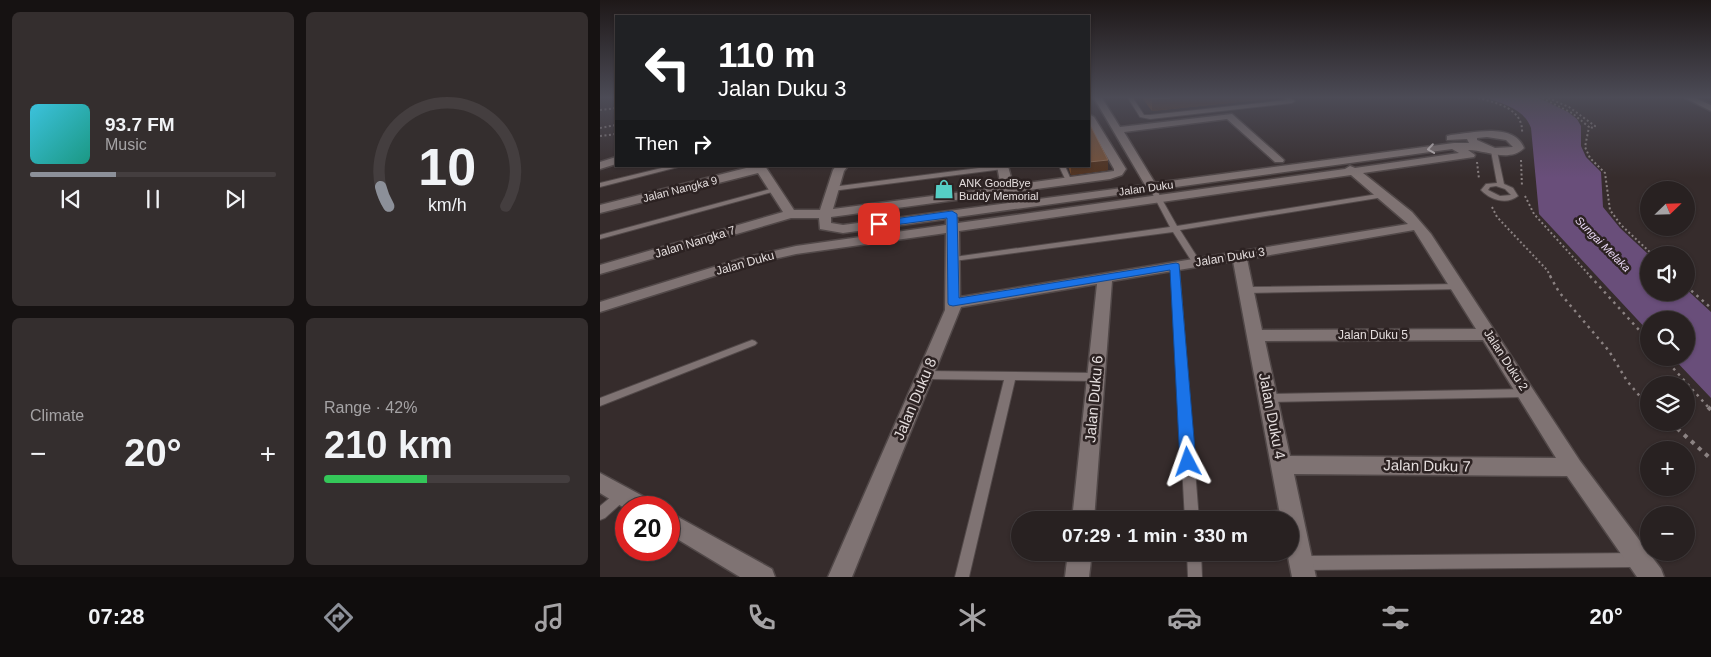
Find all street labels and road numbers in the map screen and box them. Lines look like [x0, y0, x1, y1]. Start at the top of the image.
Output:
street label: Jalan Nangka 9 [641, 174, 719, 204]
street label: Jalan Duku [1118, 178, 1174, 198]
street label: Jalan Nangka 7 [653, 223, 737, 261]
street label: Jalan Duku 3 [1194, 245, 1266, 269]
street label: Jalan Duku [714, 248, 776, 278]
street label: Jalan Duku 2 [1481, 327, 1531, 393]
street label: Jalan Duku 5 [1338, 328, 1408, 342]
street label: Jalan Duku 8 [890, 355, 939, 442]
street label: Jalan Duku 6 [1081, 355, 1106, 443]
street label: Jalan Duku 4 [1256, 371, 1289, 461]
street label: Jalan Duku 7 [1383, 456, 1471, 475]

